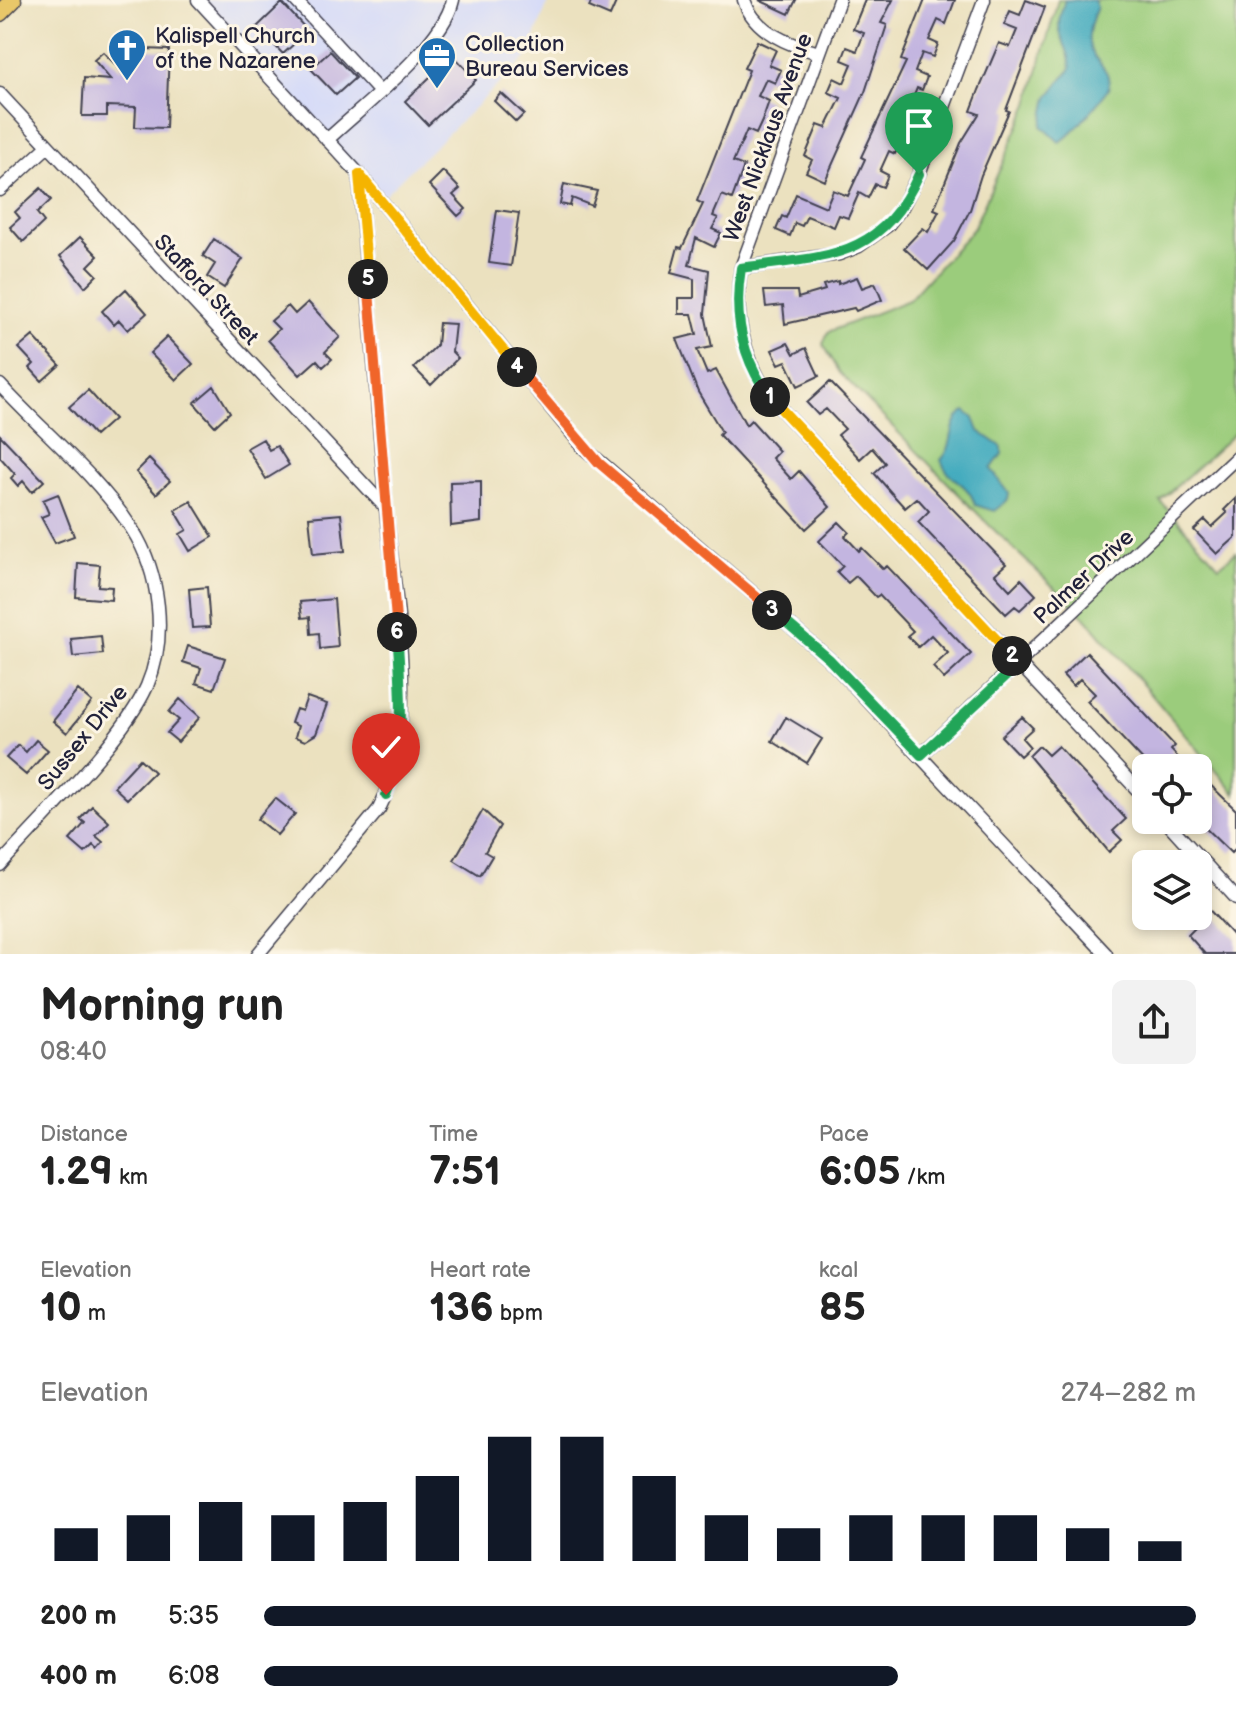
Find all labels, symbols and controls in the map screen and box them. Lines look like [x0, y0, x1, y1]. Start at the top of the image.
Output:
place label: Kalispell Church of the Nazarene [155, 23, 316, 75]
church icon: Kalispell Church of the Nazarene [106, 27, 148, 82]
street label: West Nicklaus Avenue [718, 30, 819, 245]
place label: Collection Bureau Services [465, 31, 629, 83]
office icon: Collection Bureau Services [416, 35, 458, 90]
pin [885, 92, 953, 174]
icon: arrive [897, 104, 941, 148]
street label: Stafford Street [148, 229, 264, 351]
pin: 5 [348, 259, 388, 299]
text: 5 [362, 265, 374, 292]
pin: 4 [497, 347, 537, 387]
text: 4 [511, 353, 523, 380]
pin: 1 [750, 377, 790, 417]
text: 1 [765, 383, 775, 410]
street label: Palmer Drive [1028, 524, 1140, 630]
pin: 3 [752, 590, 792, 630]
text: 3 [766, 596, 778, 623]
pin: 6 [377, 612, 417, 652]
text: 6 [390, 618, 404, 645]
pin: 2 [992, 636, 1032, 676]
text: 2 [1005, 642, 1019, 669]
street label: Sussex Drive [32, 680, 134, 796]
pin [352, 713, 420, 795]
icon: check [364, 725, 408, 769]
map controls [1132, 754, 1212, 930]
button: locate [1132, 754, 1212, 834]
button: layers [1132, 850, 1212, 930]
text: Morning run [40, 980, 284, 1033]
button: share [1112, 980, 1196, 1064]
text: 08:40 [40, 1037, 107, 1068]
text: Distance [40, 1121, 128, 1148]
text: Time [429, 1121, 478, 1148]
text: Pace [819, 1121, 869, 1148]
text: 1.29 [40, 1148, 113, 1196]
text: 7:51 [429, 1148, 501, 1196]
text: 6:05 [819, 1148, 901, 1196]
text: km [113, 1164, 148, 1191]
text: /km [901, 1164, 945, 1191]
text: Elevation [40, 1257, 132, 1284]
text: Heart rate [429, 1257, 531, 1284]
text: kcal [819, 1257, 858, 1284]
text: 10 [40, 1284, 82, 1332]
text: 136 [429, 1284, 494, 1332]
text: 85 [819, 1284, 866, 1332]
text: m [82, 1300, 106, 1327]
text: bpm [494, 1300, 543, 1327]
text: Elevation [40, 1378, 148, 1409]
text: 274–282 m [1061, 1378, 1196, 1409]
text: 200 m [40, 1601, 117, 1632]
text: 5:35 [168, 1601, 219, 1632]
text: 400 m [40, 1661, 117, 1692]
text: 6:08 [168, 1661, 220, 1692]

